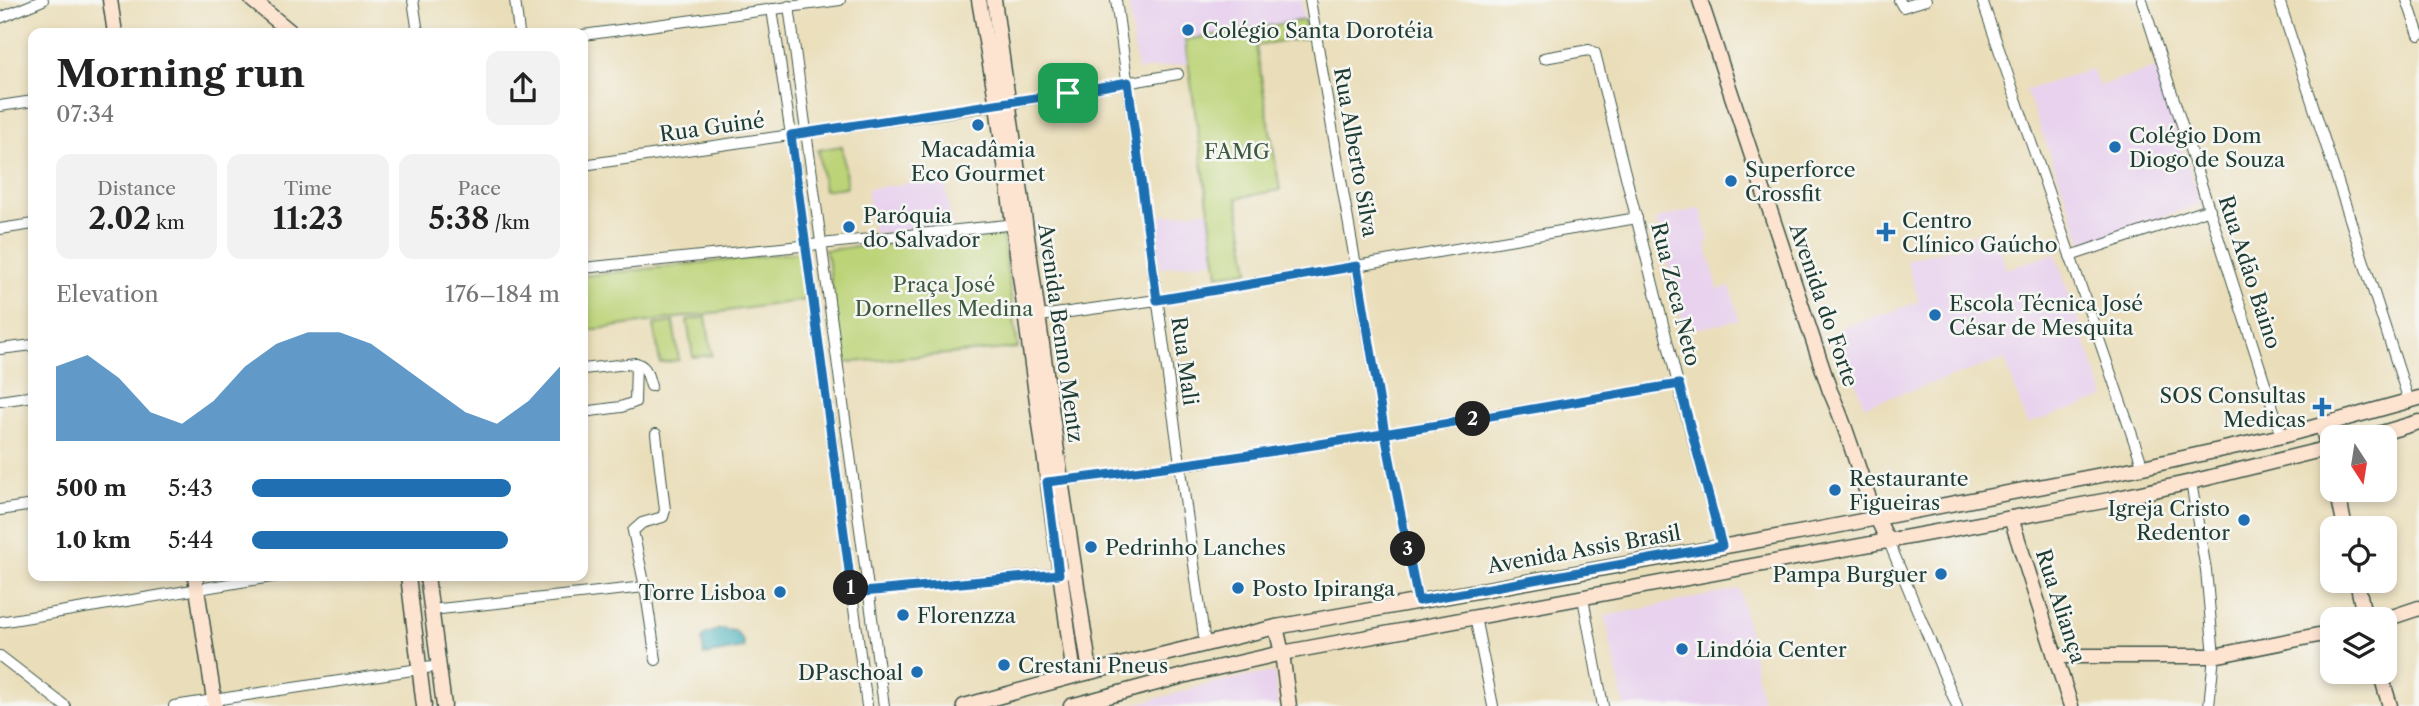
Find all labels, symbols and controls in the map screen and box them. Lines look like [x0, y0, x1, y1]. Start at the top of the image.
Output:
place label: Colégio Santa Dorotéia [1202, 18, 1434, 43]
marker: Colégio Santa Dorotéia [1180, 22, 1196, 38]
text: Morning run [56, 50, 305, 97]
button: share [486, 51, 560, 125]
pin [1038, 63, 1098, 123]
street label: Rua Alberto Silva [1329, 65, 1383, 240]
icon: arrive [1049, 74, 1087, 112]
text: 07:34 [56, 100, 114, 128]
street label: Rua Guiné [658, 107, 766, 147]
marker: Macadâmia Eco Gourmet [970, 117, 986, 133]
place label: Colégio Dom Diogo de Souza [2129, 123, 2286, 172]
place label: Macadâmia Eco Gourmet [911, 137, 1046, 186]
park label: FAMG [1204, 139, 1270, 164]
marker: Colégio Dom Diogo de Souza [2107, 139, 2123, 155]
place label: Superforce Crossfit [1745, 157, 1856, 206]
marker: Superforce Crossfit [1723, 173, 1739, 189]
text: Distance [97, 177, 176, 200]
text: Time [284, 177, 332, 200]
text: Pace [458, 177, 501, 200]
street label: Rua Adão Baino [2213, 192, 2287, 352]
text: 2.02 [89, 200, 151, 237]
text: 11:23 [273, 200, 343, 237]
text: 5:38 [429, 200, 489, 237]
place label: Paróquia do Salvador [863, 203, 980, 252]
place label: Centro Clínico Gaúcho [1902, 208, 2058, 257]
text: km [151, 211, 185, 234]
text: /km [489, 211, 530, 234]
marker: Paróquia do Salvador [841, 219, 857, 235]
street label: Avenida do Forte [1784, 219, 1864, 390]
street label: Rua Zeca Neto [1646, 220, 1706, 368]
street label: Avenida Benno Mentz [1033, 221, 1089, 444]
marker: Centro Clínico Gaúcho [1876, 222, 1896, 242]
park label: Praça José Dornelles Medina [855, 272, 1034, 321]
text: Elevation [56, 280, 159, 308]
text: 176–184 m [445, 280, 560, 308]
place label: Escola Técnica José César de Mesquita [1949, 291, 2143, 340]
marker: Escola Técnica José César de Mesquita [1927, 307, 1943, 323]
street label: Rua Mali [1166, 315, 1204, 407]
place label: SOS Consultas Medicas [2160, 383, 2306, 432]
marker: SOS Consultas Medicas [2312, 397, 2332, 417]
pin: 2 [1456, 402, 1490, 436]
text: 2 [1467, 407, 1478, 430]
north arrow [2320, 425, 2398, 502]
map controls [2320, 425, 2397, 684]
place label: Restaurante Figueiras [1849, 466, 1969, 515]
text: 500 m [56, 474, 127, 502]
text: 5:43 [168, 474, 213, 502]
marker: Restaurante Figueiras [1827, 482, 1843, 498]
place label: Igreja Cristo Redentor [2108, 496, 2230, 545]
marker: Igreja Cristo Redentor [2236, 512, 2252, 528]
button: locate [2320, 516, 2397, 593]
street label: Avenida Assis Brasil [1484, 520, 1683, 578]
text: 1.0 km [56, 526, 131, 554]
text: 5:44 [168, 526, 214, 554]
pin: 3 [1390, 532, 1426, 566]
place label: Pedrinho Lanches [1105, 535, 1286, 560]
text: 3 [1402, 537, 1413, 560]
marker: Pedrinho Lanches [1083, 539, 1099, 555]
street label: Rua Aliança [2031, 546, 2091, 667]
place label: Pampa Burguer [1772, 562, 1927, 587]
marker: Pampa Burguer [1933, 566, 1949, 582]
pin: 1 [834, 570, 868, 606]
text: 1 [846, 576, 855, 599]
place label: Posto Ipiranga [1252, 576, 1396, 601]
place label: Torre Lisboa [639, 580, 767, 605]
marker: Posto Ipiranga [1230, 580, 1246, 596]
marker: Torre Lisboa [772, 584, 788, 600]
place label: Florenzza [917, 603, 1017, 628]
marker: Florenzza [895, 607, 911, 623]
button: layers [2320, 607, 2397, 684]
place label: Lindóia Center [1696, 637, 1847, 662]
marker: Lindóia Center [1674, 641, 1690, 657]
place label: Crestani Pneus [1018, 653, 1168, 678]
marker: Crestani Pneus [996, 657, 1012, 673]
place label: DPaschoal [798, 660, 903, 685]
marker: DPaschoal [909, 664, 925, 680]

